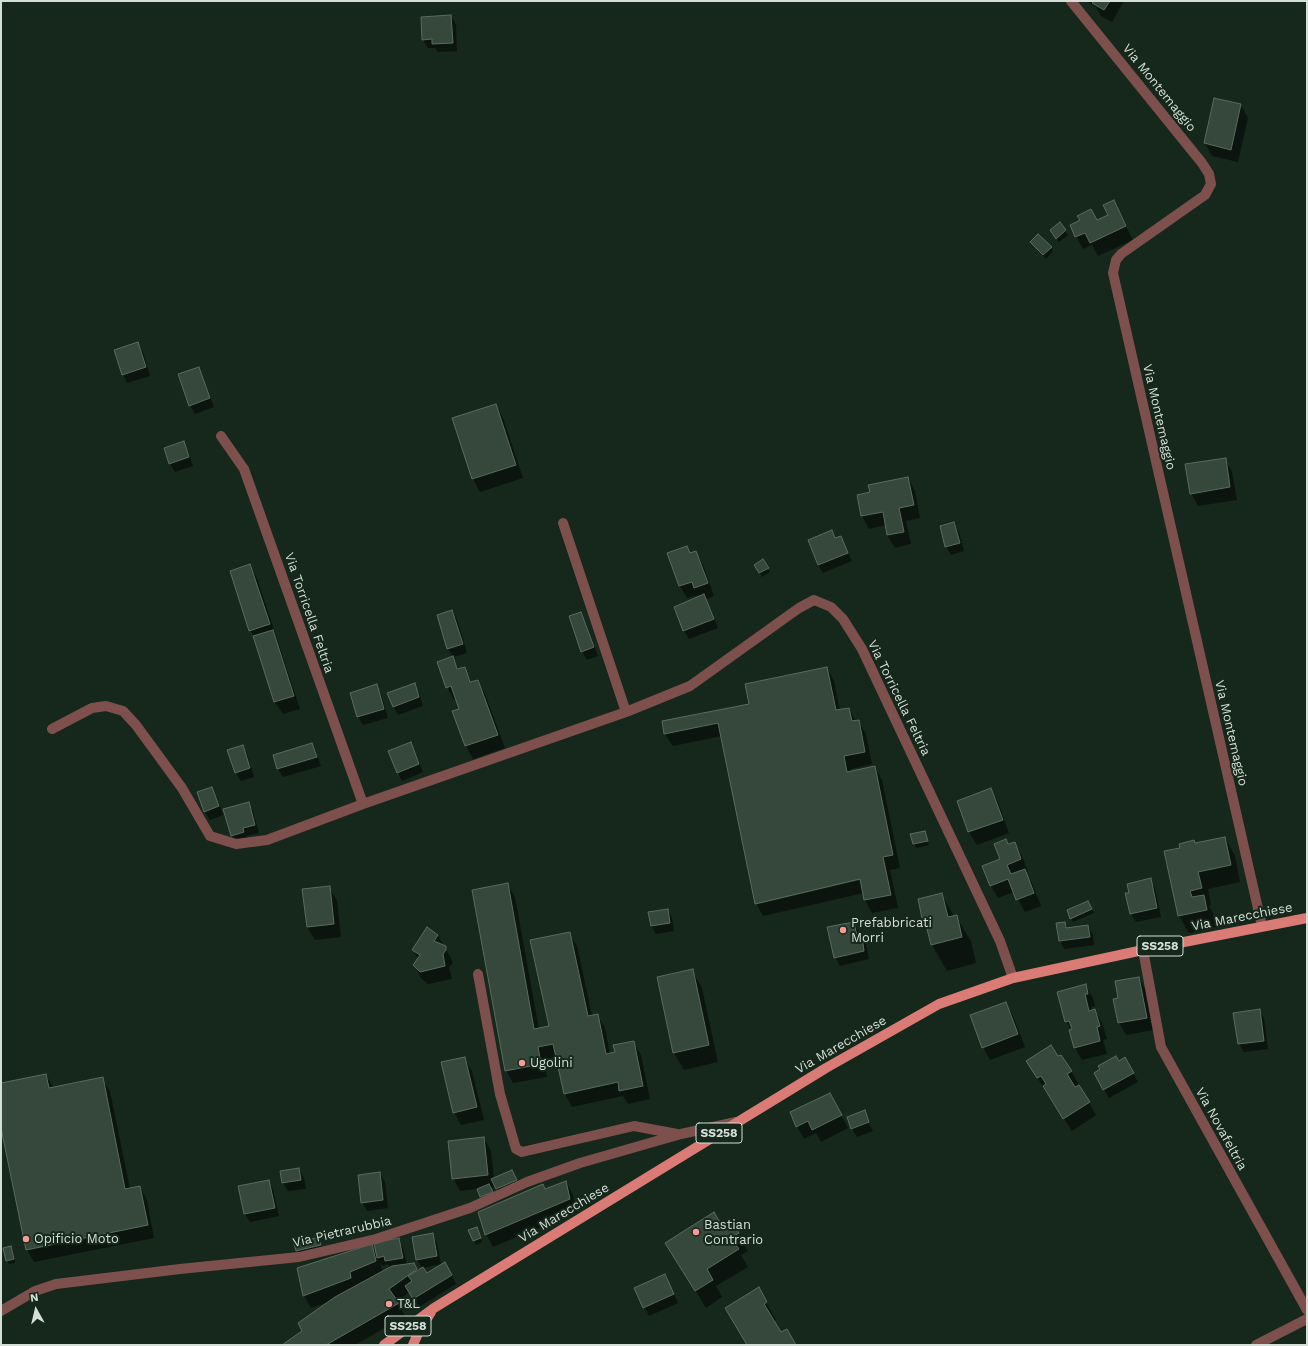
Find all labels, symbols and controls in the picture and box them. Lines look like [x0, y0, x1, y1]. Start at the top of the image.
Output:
street label: Via Montemaggio [1119, 41, 1199, 135]
street label: Via Montemaggio [1139, 363, 1179, 471]
street label: Via Torricella Feltria [281, 551, 337, 675]
street label: Via Torricella Feltria [864, 638, 934, 758]
street label: Via Montemaggio [1211, 679, 1251, 787]
street label: Via Marecchiese [1190, 900, 1294, 934]
place label: Prefabbricati Morri [851, 915, 932, 946]
marker: Prefabbricati Morri [838, 925, 848, 935]
road number: SS258 [1137, 936, 1183, 956]
street label: Via Marecchiese [793, 1013, 889, 1077]
place label: Ugolini [530, 1055, 573, 1071]
marker: Ugolini [517, 1058, 527, 1068]
street label: Via Novafeltria [1192, 1085, 1250, 1173]
road number: SS258 [696, 1123, 742, 1143]
street label: Via Marecchiese [516, 1180, 612, 1246]
street label: Via Pietrarubbia [291, 1213, 393, 1251]
place label: Bastian Contrario [704, 1217, 763, 1248]
marker: Bastian Contrario [691, 1227, 701, 1237]
place label: Opificio Moto [34, 1231, 119, 1247]
marker: Opificio Moto [21, 1234, 31, 1244]
north arrow [16, 1290, 56, 1330]
text: N [29, 1291, 39, 1305]
place label: T&L [397, 1296, 420, 1312]
marker: T&L [384, 1299, 394, 1309]
road number: SS258 [385, 1316, 431, 1336]

